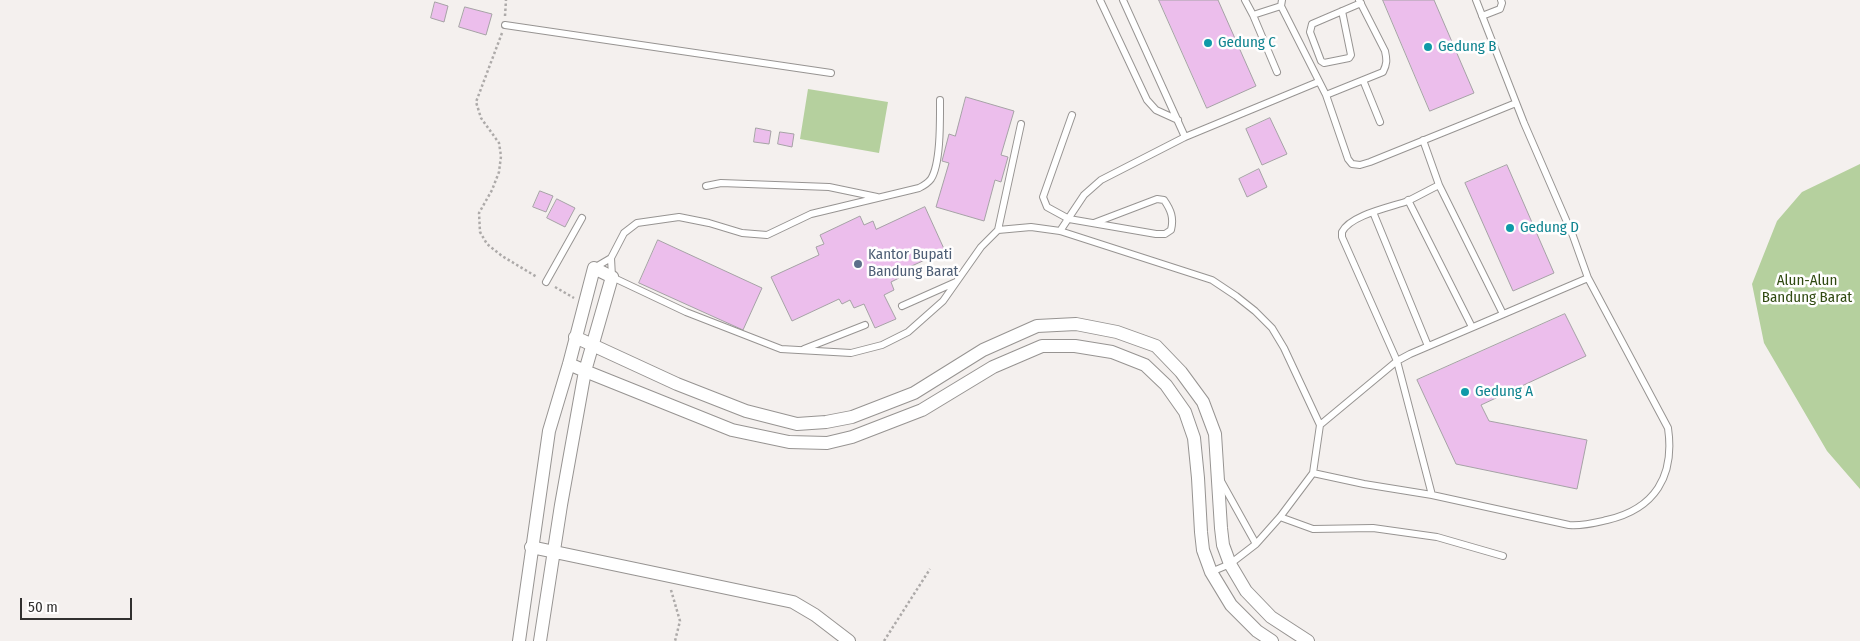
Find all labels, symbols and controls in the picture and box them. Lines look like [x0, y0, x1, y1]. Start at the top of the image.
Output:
place label: Gedung C [1218, 34, 1276, 52]
marker: Gedung C [1202, 37, 1214, 49]
place label: Gedung B [1438, 38, 1497, 56]
marker: Gedung B [1422, 41, 1434, 53]
place label: Gedung D [1520, 219, 1579, 237]
marker: Gedung D [1504, 222, 1516, 234]
place label: Kantor Bupati Bandung Barat [868, 246, 958, 281]
marker: Kantor Bupati Bandung Barat [852, 258, 864, 270]
park label: Alun-Alun Bandung Barat [1762, 272, 1852, 307]
place label: Gedung A [1475, 383, 1533, 401]
marker: Gedung A [1459, 386, 1471, 398]
scale bar [22, 588, 135, 620]
text: 50 m [28, 598, 58, 616]

